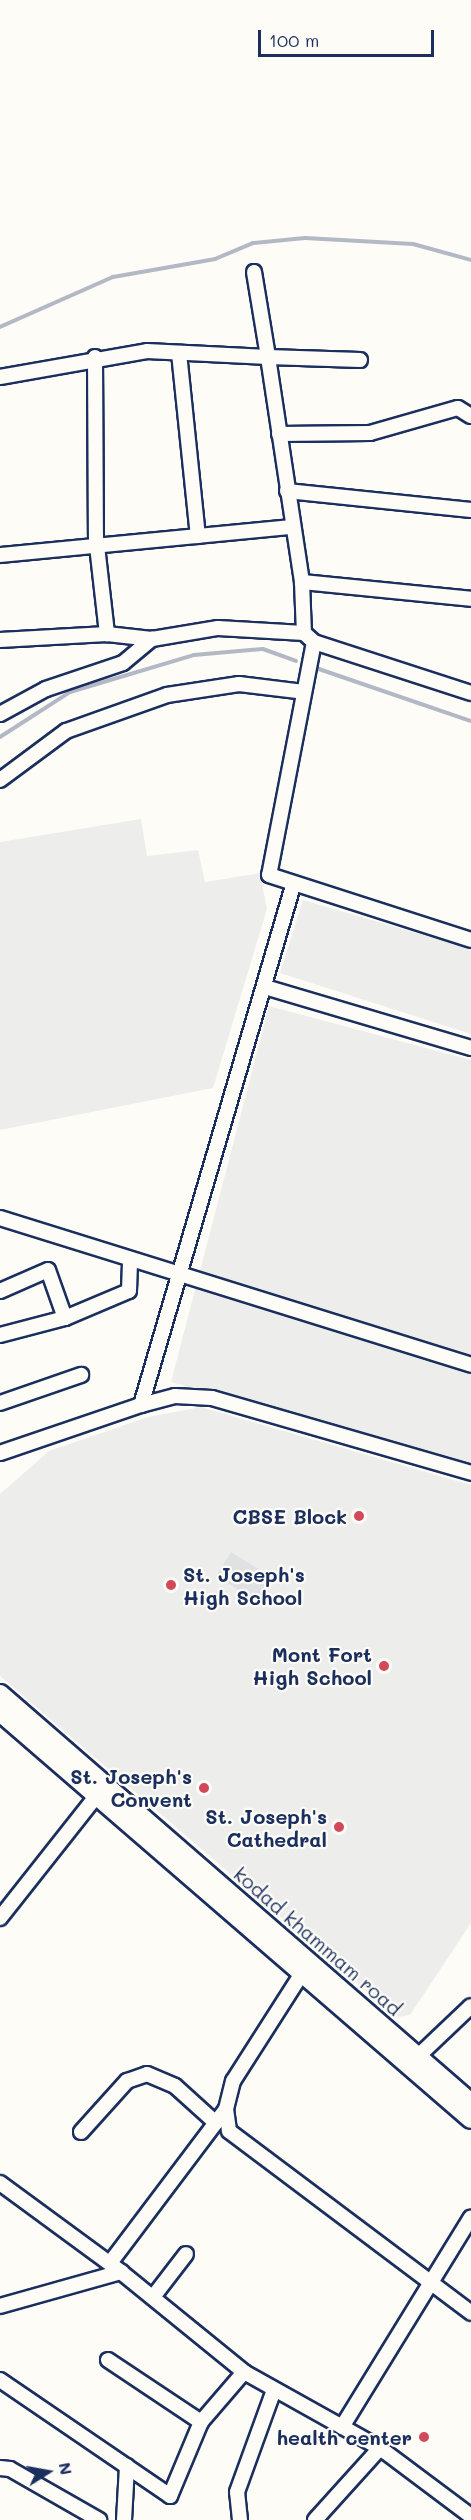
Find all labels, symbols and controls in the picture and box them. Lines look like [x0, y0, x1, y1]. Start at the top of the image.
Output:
scale bar [261, 18, 436, 56]
text: 100 m [269, 28, 319, 52]
place label: CBSE Block [232, 1504, 347, 1528]
marker: CBSE Block [352, 1509, 366, 1523]
place label: St. Joseph's High School [183, 1562, 305, 1609]
marker: St. Joseph's High School [164, 1578, 178, 1592]
place label: Mont Fort High School [253, 1642, 372, 1689]
marker: Mont Fort High School [377, 1659, 391, 1673]
place label: St. Joseph's Convent [70, 1764, 192, 1811]
marker: St. Joseph's Convent [197, 1781, 211, 1795]
place label: St. Joseph's Cathedral [205, 1804, 327, 1851]
marker: St. Joseph's Cathedral [332, 1820, 346, 1834]
street label: kodad khammam road [229, 1861, 407, 2021]
place label: health center [277, 2425, 412, 2449]
marker: health center [417, 2430, 431, 2444]
north arrow [18, 2442, 78, 2502]
text: N [55, 2461, 78, 2476]

